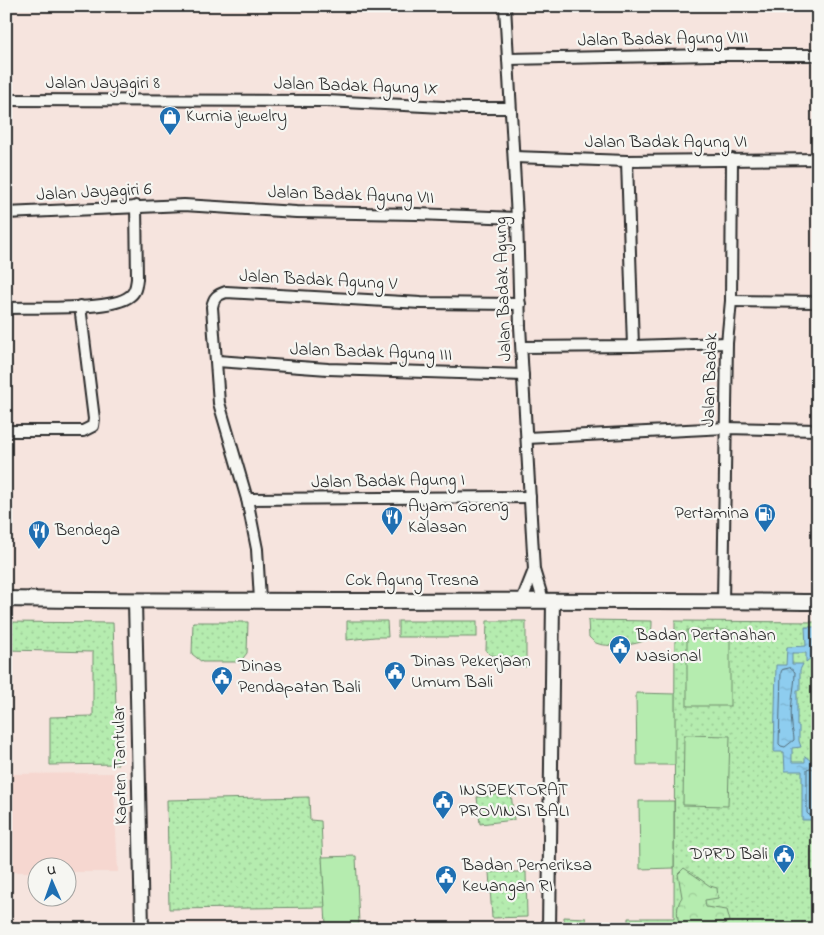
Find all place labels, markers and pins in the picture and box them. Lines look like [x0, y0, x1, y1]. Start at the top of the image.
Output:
place label: Kurnia jewelry [186, 104, 287, 130]
shop icon: Kurnia jewelry [158, 105, 182, 136]
place label: Ayam Goreng Kalasan [408, 494, 509, 541]
place label: Pertamina [674, 501, 749, 527]
fuel station icon: Pertamina [753, 502, 777, 533]
restaurant icon: Ayam Goreng Kalasan [380, 505, 404, 536]
place label: Bendega [54, 518, 120, 545]
restaurant icon: Bendega [27, 519, 51, 550]
place label: Badan Pertanahan Nasional [635, 623, 776, 670]
public building icon: Badan Pertanahan Nasional [608, 634, 632, 665]
place label: Dinas Pekerjaan Umum Bali [410, 649, 531, 696]
place label: Dinas Pendapatan Bali [237, 654, 361, 701]
public building icon: Dinas Pekerjaan Umum Bali [383, 660, 407, 691]
public building icon: Dinas Pendapatan Bali [210, 665, 234, 696]
place label: INSPEKTORAT PROVINSI BALI [459, 778, 570, 825]
public building icon: INSPEKTORAT PROVINSI BALI [431, 789, 455, 820]
place label: DPRD Bali [689, 842, 768, 868]
public building icon: DPRD Bali [772, 843, 796, 874]
place label: Badan Pemeriksa Keuangan RI [461, 853, 592, 901]
public building icon: Badan Pemeriksa Keuangan RI [434, 864, 458, 895]

